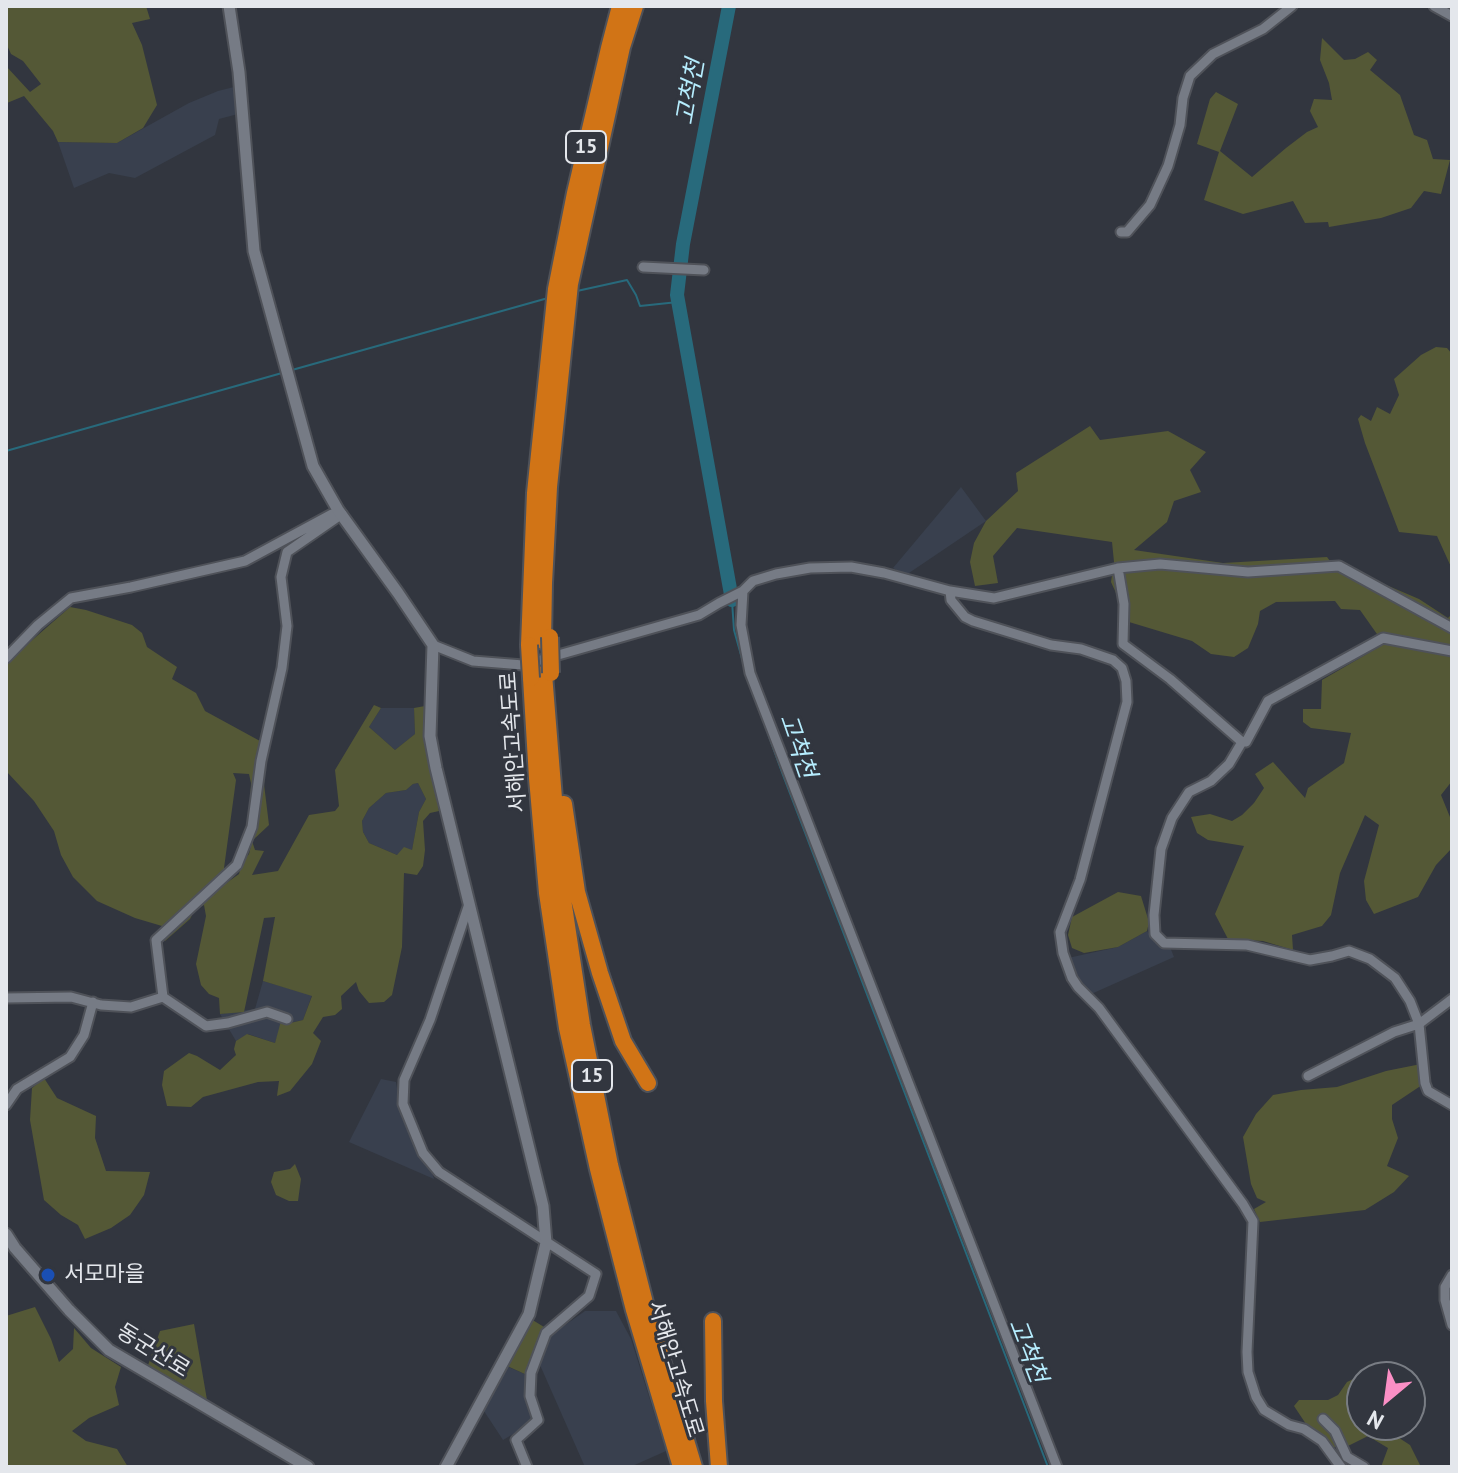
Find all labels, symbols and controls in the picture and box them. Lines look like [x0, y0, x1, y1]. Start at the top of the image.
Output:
water label: 고척천 [671, 57, 711, 127]
road number: 15 [566, 131, 606, 163]
street label: 서해안고속도로 [496, 670, 532, 814]
water label: 고척천 [773, 710, 821, 782]
road number: 15 [572, 1060, 612, 1092]
place label: 서모마을 [64, 1262, 145, 1288]
marker: 서모마을 [39, 1266, 57, 1284]
street label: 서해안고속도로 [642, 1297, 708, 1441]
water label: 고척천 [1002, 1315, 1052, 1387]
street label: 동군산로 [112, 1318, 194, 1384]
north arrow [1346, 1361, 1426, 1441]
text: N [1362, 1404, 1388, 1436]

